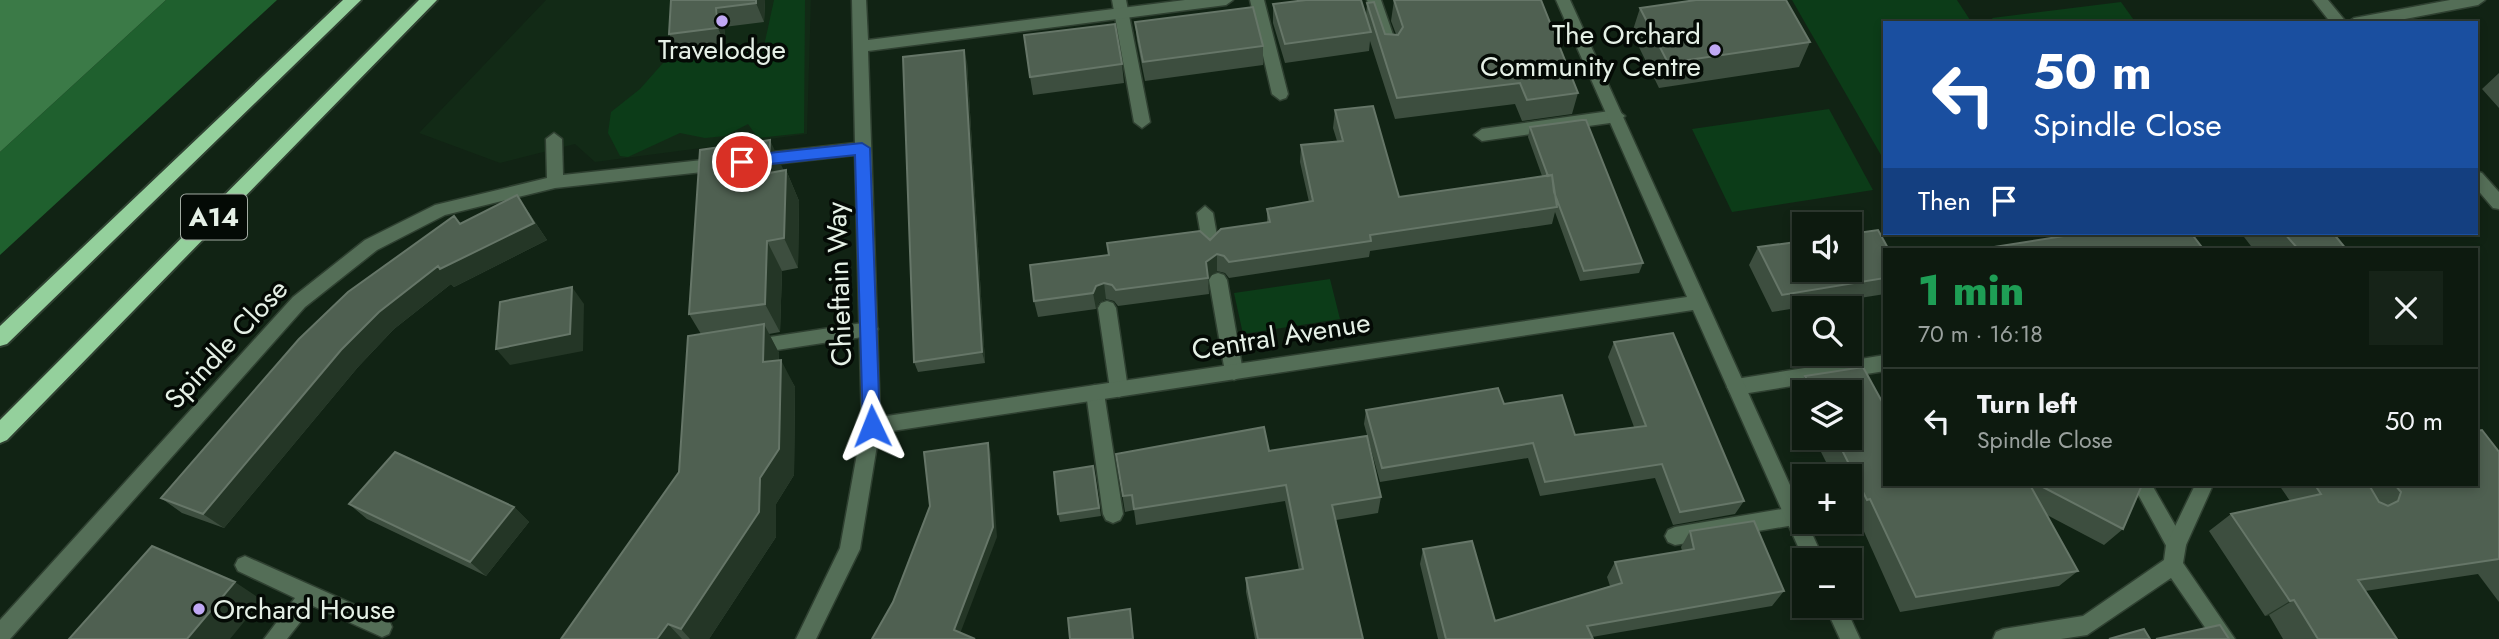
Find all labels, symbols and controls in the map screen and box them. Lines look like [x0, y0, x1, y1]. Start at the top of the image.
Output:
marker: Travelodge [714, 13, 730, 29]
place label: The Orchard Community Centre [1480, 14, 1701, 87]
place label: Travelodge [658, 29, 786, 70]
text: 50 m [2033, 37, 2152, 107]
marker: The Orchard Community Centre [1707, 42, 1723, 58]
icon: left [1918, 49, 2009, 140]
text: Spindle Close [2033, 102, 2222, 148]
pin [712, 132, 772, 192]
icon: arrive [723, 143, 761, 181]
text: Then [1918, 182, 1971, 220]
icon: arrive [1985, 182, 2023, 220]
road number: A14 [181, 194, 247, 240]
street label: Chieftain Way [816, 200, 862, 367]
map controls [1792, 212, 1862, 618]
button: sound [1792, 212, 1862, 282]
text: 1 min [1918, 260, 2024, 321]
street label: Spindle Close [155, 270, 297, 418]
button: close [2369, 271, 2443, 345]
button: search [1792, 296, 1862, 366]
street label: Central Avenue [1189, 302, 1373, 370]
text: 70 m · 16:18 [1918, 317, 2043, 351]
button: layers [1792, 380, 1862, 450]
text: Turn left [1977, 385, 2077, 423]
position arrow [835, 389, 909, 463]
icon: left [1918, 402, 1956, 440]
text: 50 m [2385, 402, 2443, 440]
text: Spindle Close [1977, 423, 2113, 457]
button: + [1792, 464, 1862, 534]
button: − [1792, 548, 1862, 618]
place label: Orchard House [213, 589, 396, 630]
marker: Orchard House [191, 601, 207, 617]

